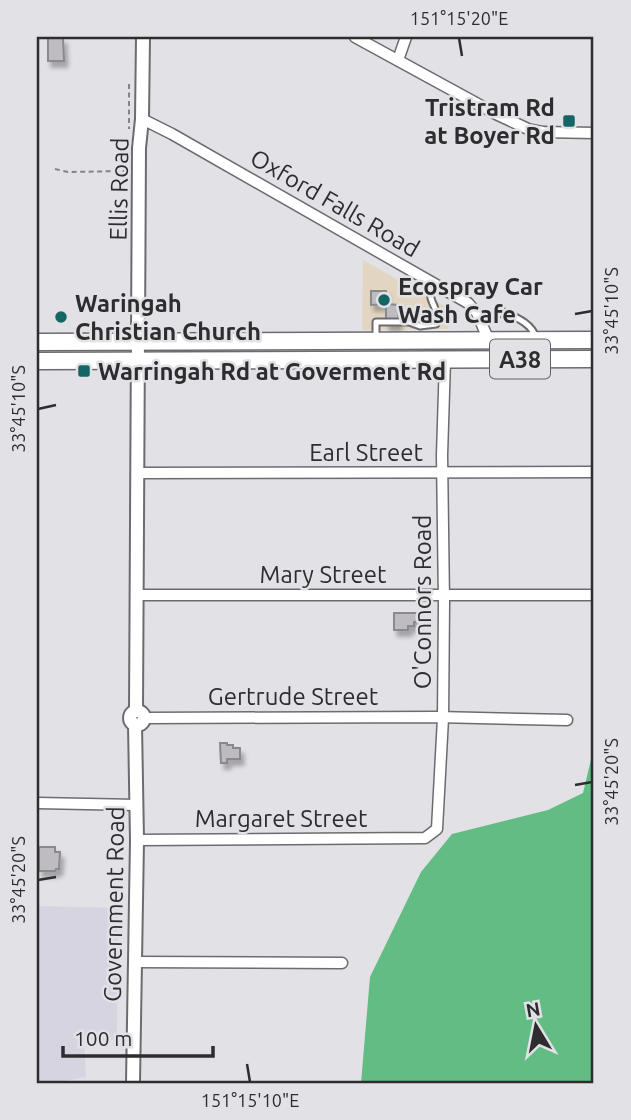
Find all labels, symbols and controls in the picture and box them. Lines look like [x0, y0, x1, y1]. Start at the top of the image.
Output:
text: 151°15'20"E [410, 8, 508, 28]
place label: Tristram Rd at Boyer Rd [424, 94, 555, 149]
marker: Tristram Rd at Boyer Rd [561, 113, 577, 129]
street label: Ellis Road [105, 137, 133, 241]
street label: Oxford Falls Road [246, 144, 424, 262]
text: 33°45'10"S [601, 267, 621, 355]
place label: Ecospray Car Wash Cafe [398, 273, 543, 328]
place label: Waringah Christian Church [75, 290, 261, 345]
marker: Ecospray Car Wash Cafe [376, 292, 392, 308]
marker: Waringah Christian Church [53, 309, 69, 325]
road number: A38 [490, 340, 550, 378]
place label: Warringah Rd at Goverment Rd [98, 358, 446, 385]
marker: Warringah Rd at Goverment Rd [76, 363, 92, 379]
text: 33°45'10"S [8, 365, 28, 453]
street label: Earl Street [309, 439, 423, 466]
street label: O'Connors Road [409, 515, 436, 689]
street label: Mary Street [260, 561, 387, 588]
street label: Gertrude Street [208, 683, 379, 710]
text: 33°45'20"S [601, 738, 621, 826]
street label: Margaret Street [195, 805, 368, 832]
street label: Government Road [99, 806, 129, 1002]
text: 33°45'20"S [8, 836, 28, 924]
north arrow [502, 990, 572, 1060]
text: N [524, 997, 542, 1021]
scale bar [63, 1015, 214, 1059]
text: 100 m [74, 1026, 132, 1050]
text: 151°15'10"E [201, 1090, 299, 1110]

